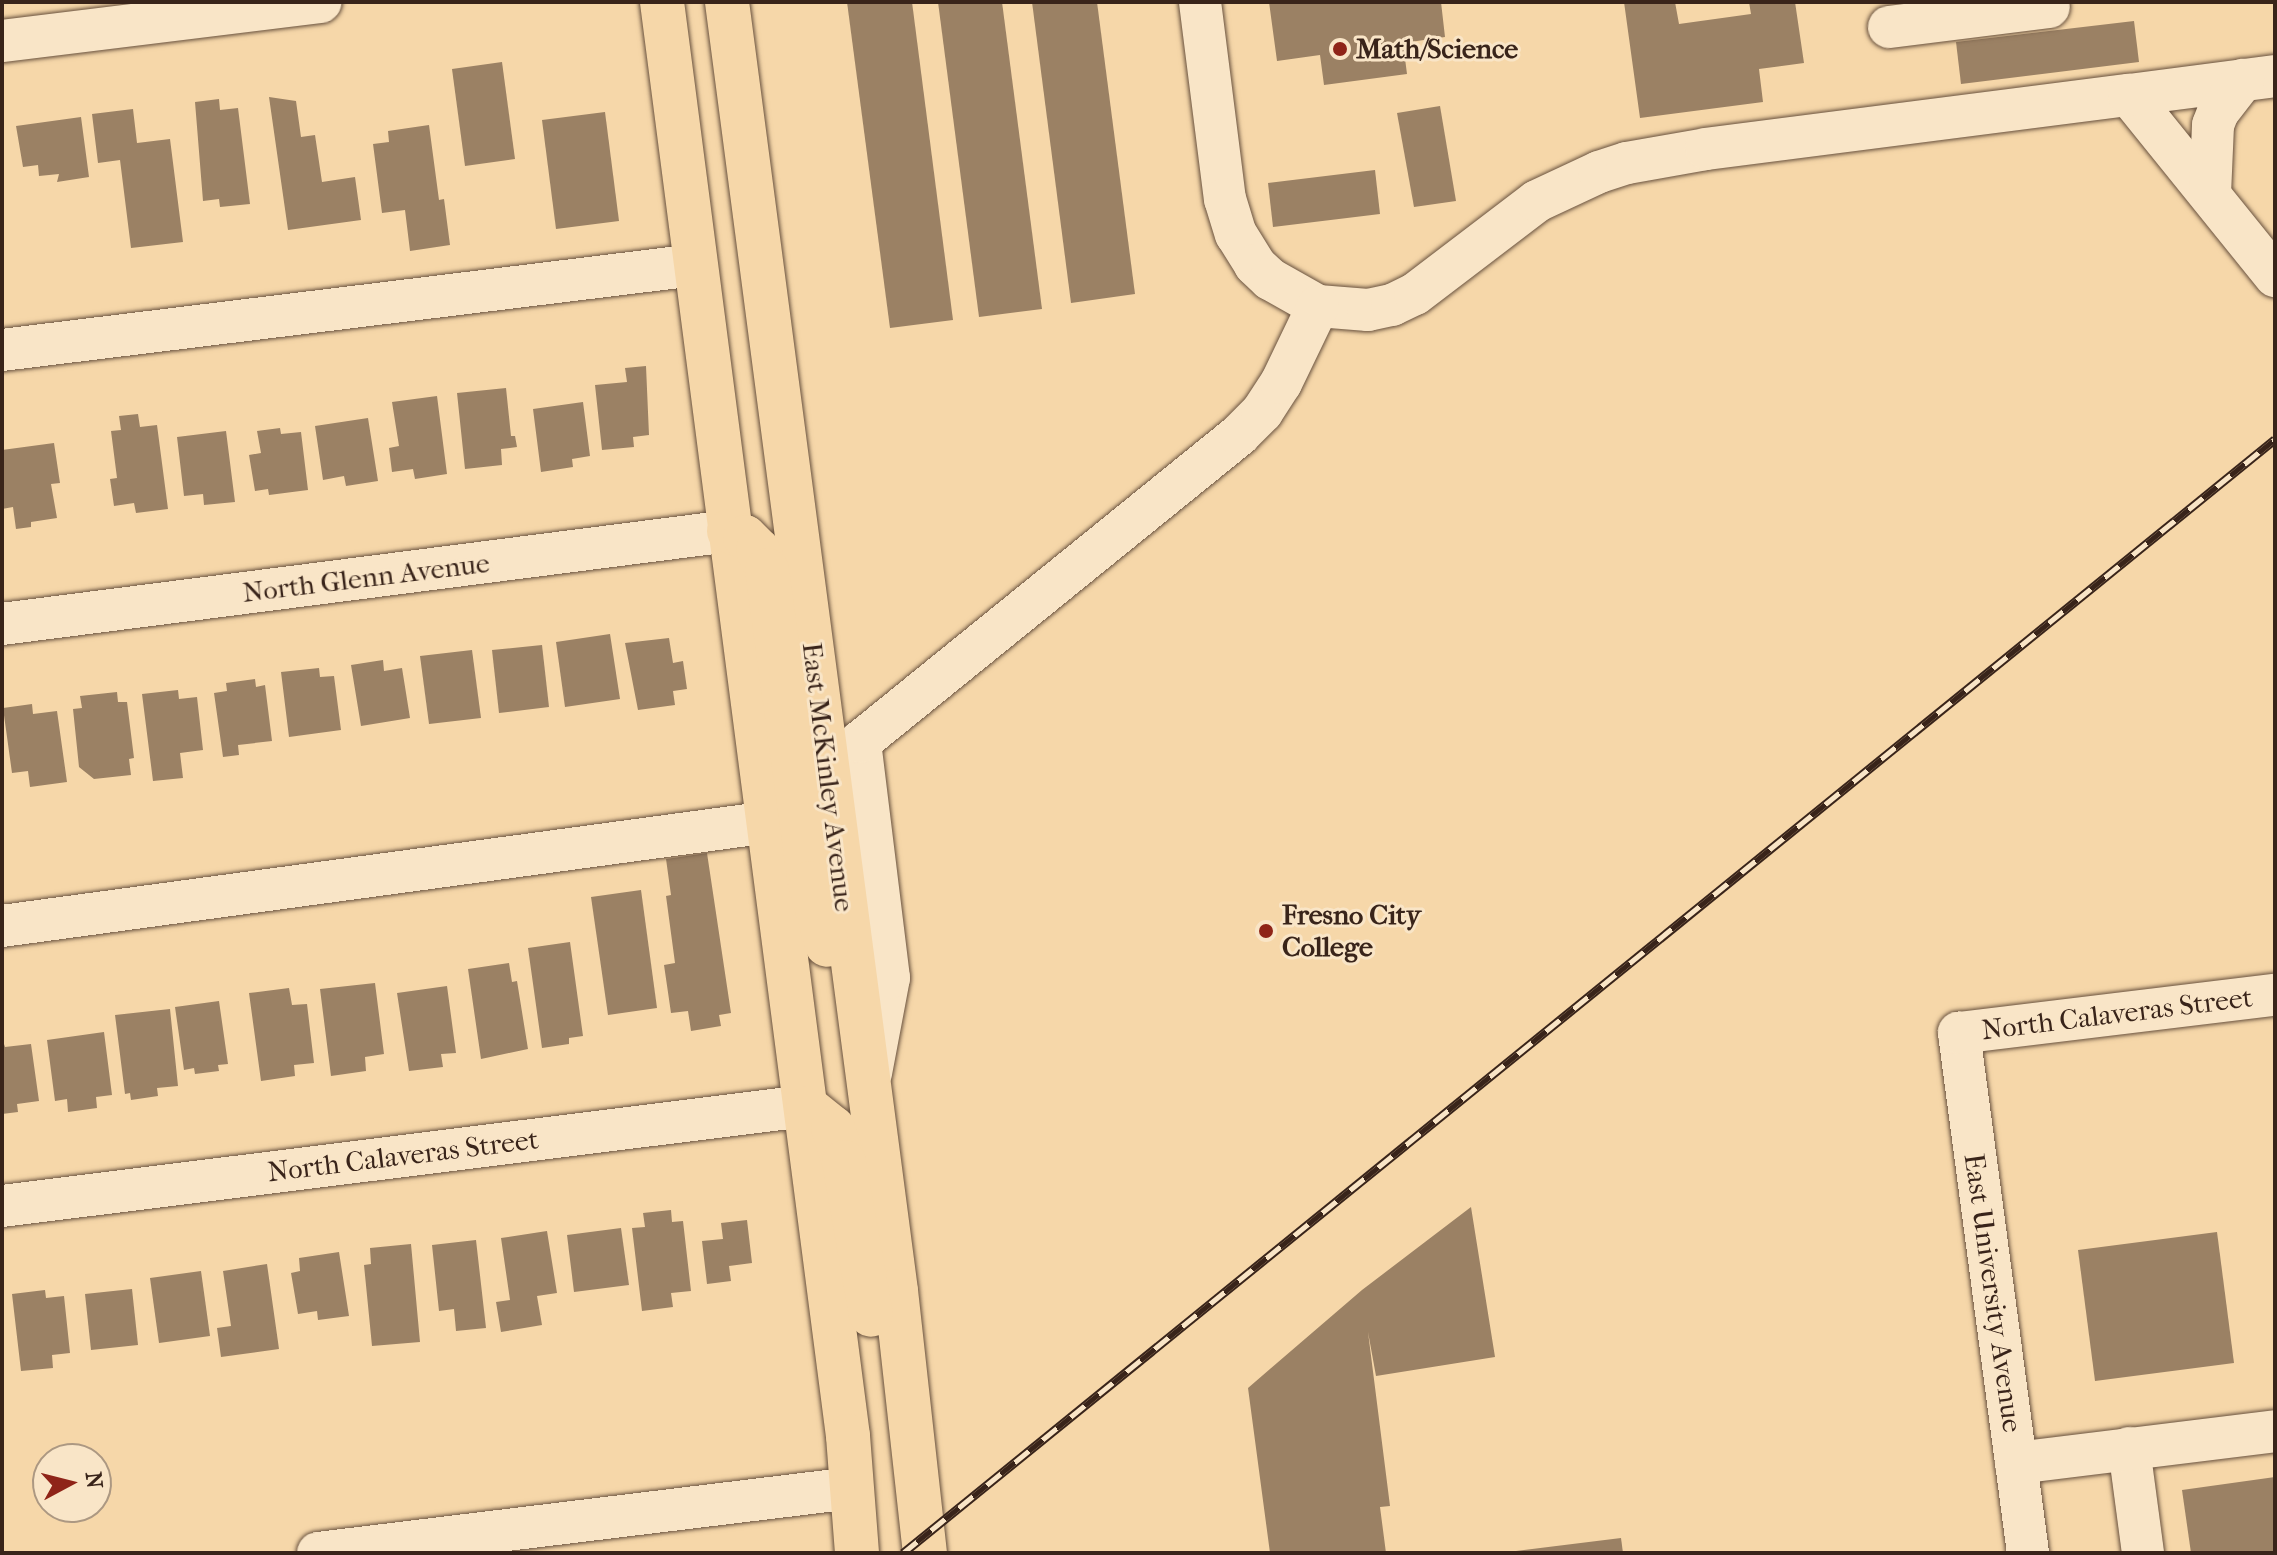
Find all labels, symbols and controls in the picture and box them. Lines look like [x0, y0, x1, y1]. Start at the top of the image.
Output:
place label: Math/Science [1356, 32, 1518, 66]
marker: Math/Science [1331, 40, 1349, 58]
street label: North Glenn Avenue [241, 546, 491, 610]
street label: East McKinley Avenue [795, 640, 861, 914]
place label: Fresno City College [1282, 898, 1421, 964]
marker: Fresno City College [1257, 922, 1275, 940]
street label: North Calaveras Street [1980, 981, 2254, 1047]
street label: North Calaveras Street [266, 1123, 540, 1189]
street label: East University Avenue [1957, 1151, 2029, 1435]
north arrow [32, 1443, 112, 1523]
text: N [80, 1470, 108, 1490]

